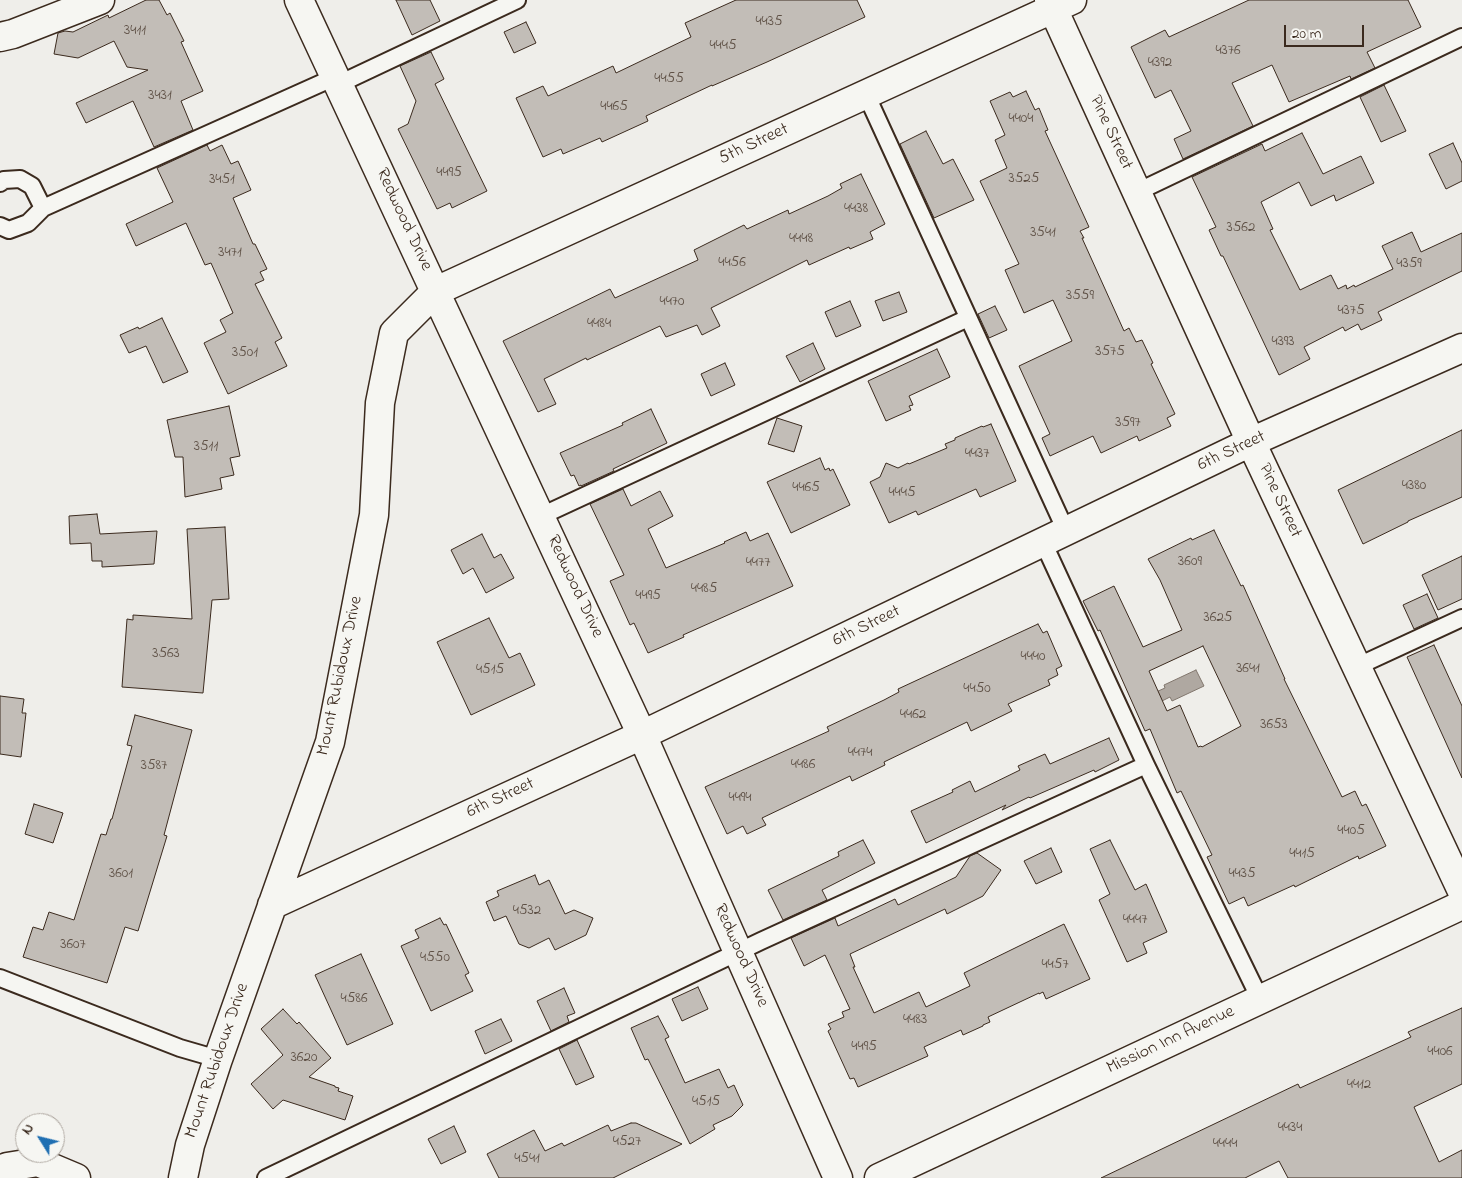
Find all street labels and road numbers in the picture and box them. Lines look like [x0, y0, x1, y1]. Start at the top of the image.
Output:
street label: Pine Street [1083, 92, 1137, 174]
street label: 5th Street [716, 119, 792, 171]
street label: Redwood Drive [370, 165, 436, 275]
street label: 6th Street [1195, 427, 1269, 477]
street label: Pine Street [1252, 460, 1306, 542]
street label: Redwood Drive [541, 532, 607, 642]
street label: Mount Rubidoux Drive [314, 594, 368, 758]
street label: 6th Street [830, 601, 904, 653]
street label: 6th Street [464, 774, 538, 824]
street label: Redwood Drive [708, 901, 772, 1011]
street label: Mount Rubidoux Drive [181, 981, 255, 1141]
street label: Mission Inn Avenue [1104, 1002, 1238, 1080]

